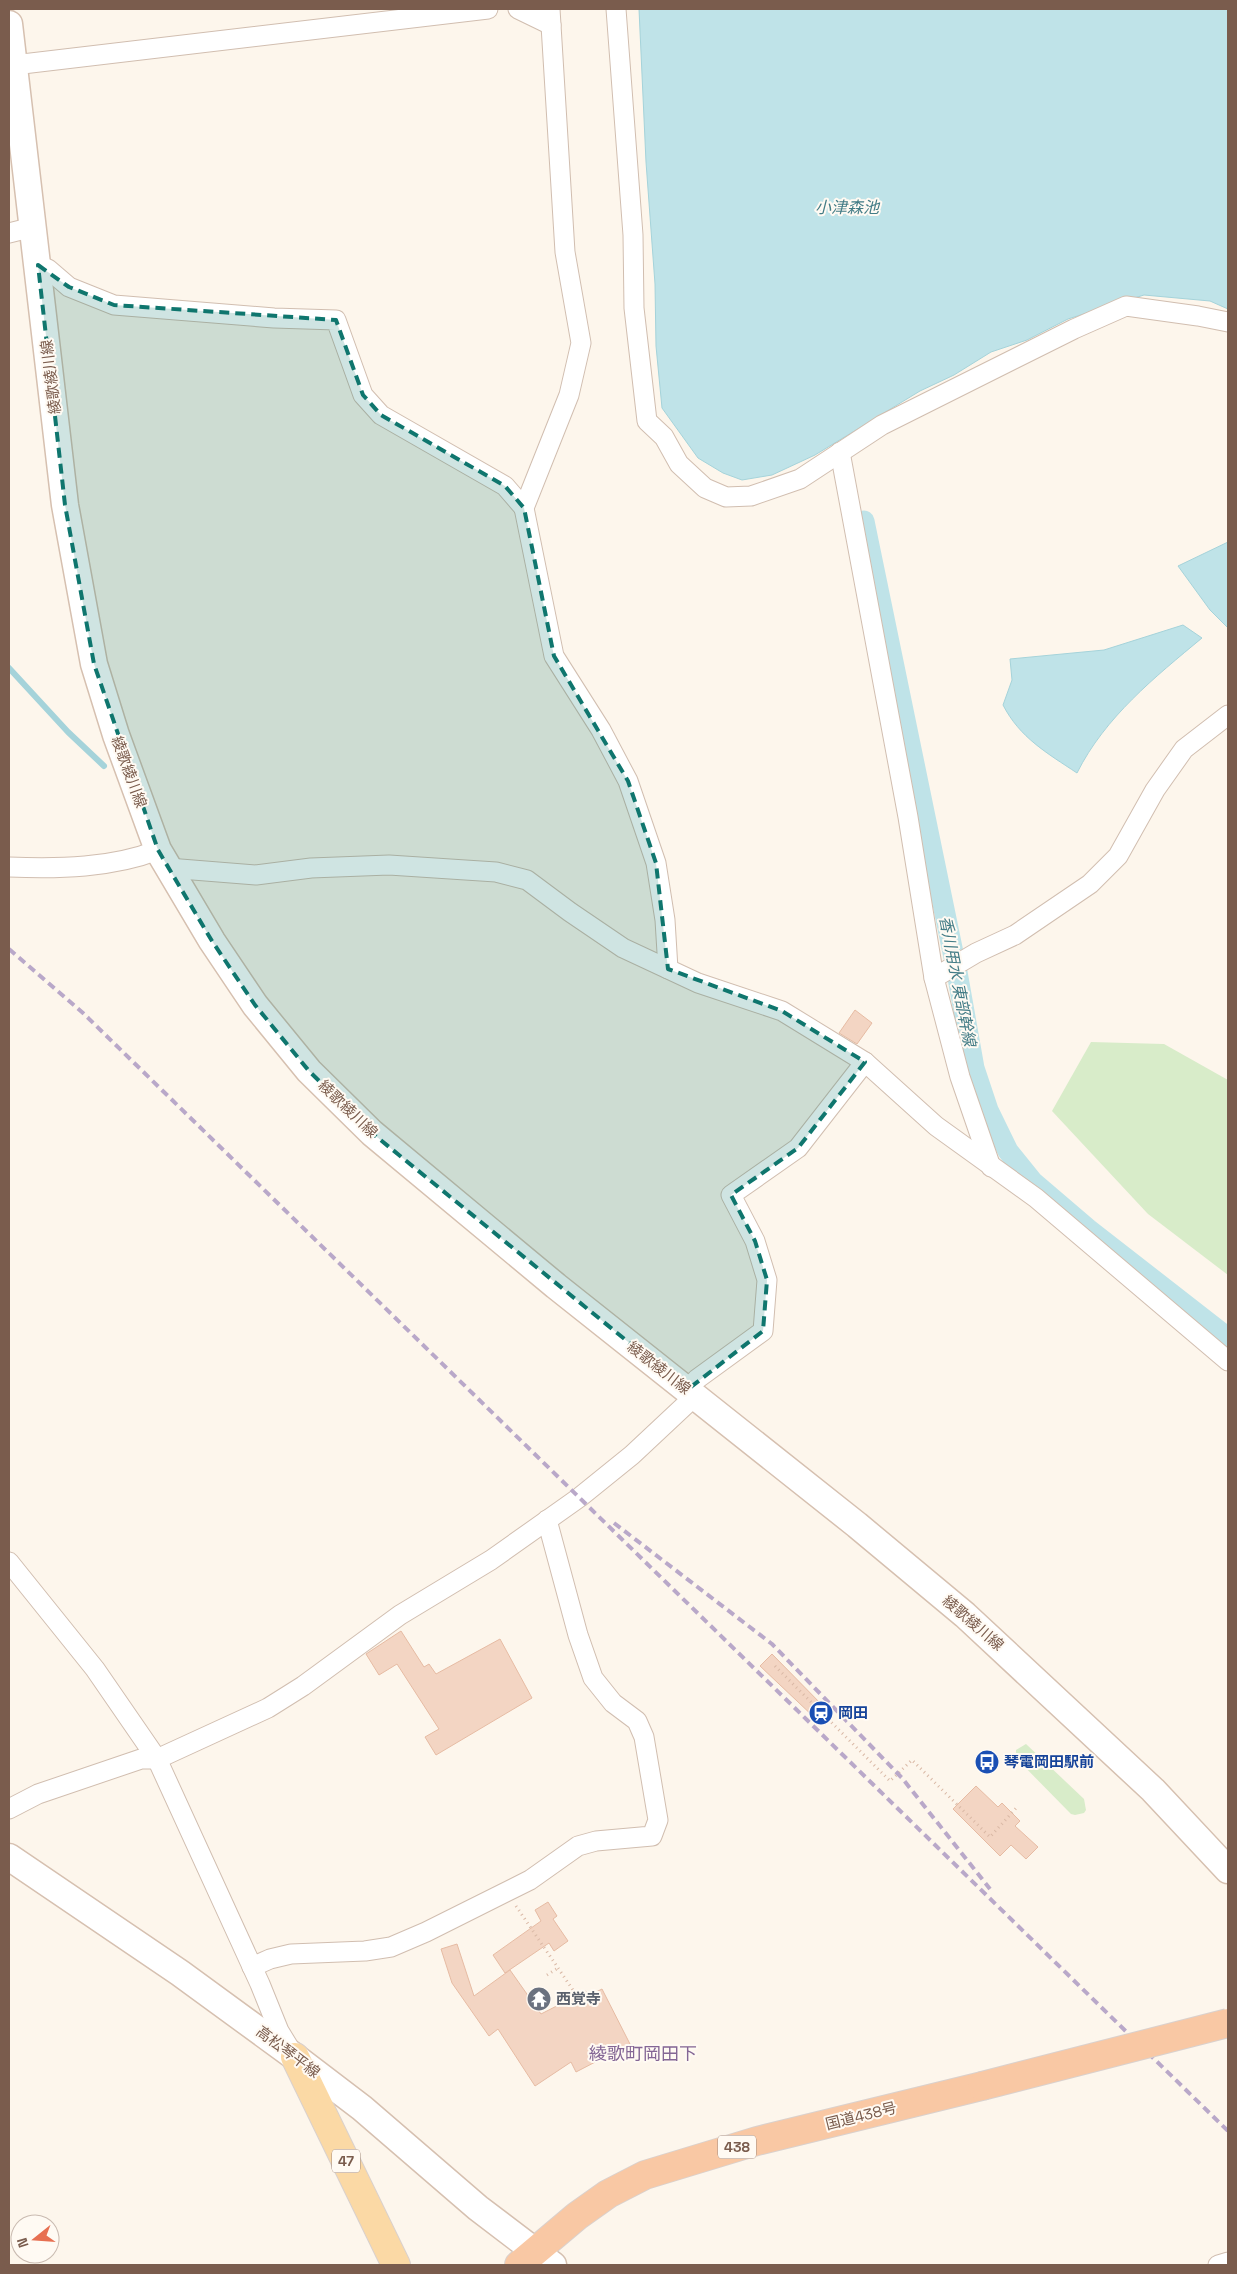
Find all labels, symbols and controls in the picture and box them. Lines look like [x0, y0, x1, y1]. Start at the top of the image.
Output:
water label: 小津森池 [815, 197, 881, 218]
street label: 綾歌綾川線 [37, 339, 65, 415]
street label: 綾歌綾川線 [108, 733, 151, 810]
water label: 香川用水 東部幹線 [935, 914, 981, 1050]
street label: 綾歌綾川線 [315, 1076, 382, 1142]
street label: 綾歌綾川線 [624, 1337, 695, 1398]
street label: 綾歌綾川線 [939, 1591, 1008, 1654]
station icon: 岡田 [808, 1700, 834, 1726]
place label: 岡田 [838, 1703, 868, 1722]
bus stop icon: 琴電岡田駅前 [974, 1749, 1000, 1775]
place label: 琴電岡田駅前 [1004, 1752, 1094, 1771]
temple icon: 西覚寺 [526, 1986, 552, 2012]
place label: 西覚寺 [556, 1989, 601, 2008]
street label: 高松琴平線 [253, 2021, 324, 2082]
district label: 綾歌町岡田下 [589, 2042, 697, 2065]
street label: 国道438号 [823, 2097, 898, 2134]
road number: 438 [718, 2136, 756, 2158]
road number: 47 [332, 2150, 360, 2172]
north arrow [10, 2214, 60, 2264]
text: N [13, 2236, 33, 2250]

